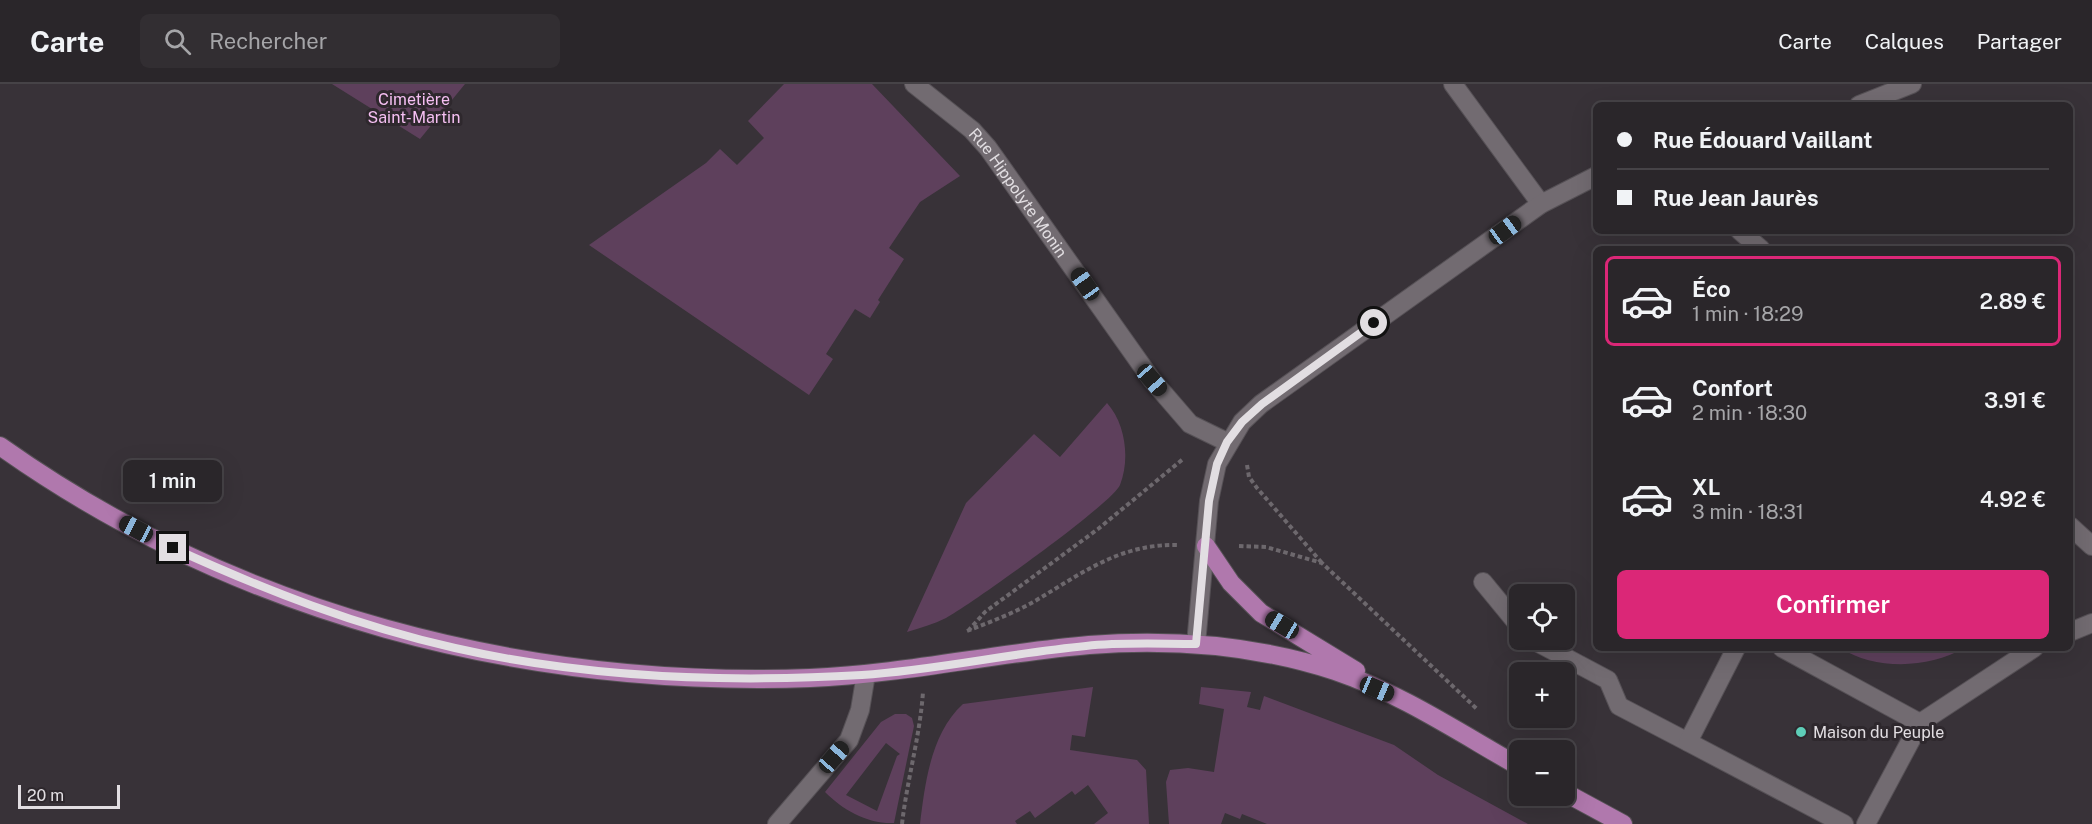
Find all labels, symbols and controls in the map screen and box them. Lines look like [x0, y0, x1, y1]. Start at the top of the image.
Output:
search box [140, 14, 560, 68]
text: Carte [30, 25, 104, 58]
icon: search [161, 25, 194, 58]
text: Rechercher [209, 28, 327, 54]
text: Carte [1778, 29, 1832, 54]
text: Calques [1865, 29, 1944, 54]
text: Partager [1977, 29, 2062, 54]
park label: Cimetière Saint-Martin [368, 90, 460, 127]
street label: Rue Hippolyte Monin [965, 124, 1072, 261]
text: Rue Édouard Vaillant [1653, 127, 1872, 153]
text: Rue Jean Jaurès [1653, 185, 1819, 211]
car [1485, 212, 1525, 248]
car [1067, 264, 1103, 304]
icon: car [1620, 274, 1674, 328]
text: Éco [1692, 276, 1731, 302]
text: 2.89 € [1979, 288, 2046, 314]
text: 1 min · 18:29 [1692, 302, 1804, 326]
route start [1360, 309, 1387, 336]
car [1133, 361, 1171, 399]
icon: car [1620, 373, 1674, 427]
text: Confort [1692, 375, 1773, 401]
text: 3.91 € [1984, 387, 2046, 413]
text: 2 min · 18:30 [1692, 401, 1807, 425]
callout: 1 min [124, 461, 222, 503]
text: 1 min [149, 469, 196, 493]
icon: car [1620, 472, 1674, 526]
text: XL [1692, 474, 1720, 500]
text: 4.92 € [1980, 486, 2046, 512]
text: 3 min · 18:31 [1692, 500, 1804, 524]
car [116, 513, 156, 545]
route end [159, 534, 186, 561]
button: Confirmer [1617, 570, 2049, 639]
map controls [1509, 584, 1575, 806]
button: locate [1509, 584, 1575, 650]
car [1262, 608, 1302, 642]
button: + [1509, 662, 1575, 728]
car [1357, 674, 1397, 704]
place label: Maison du Peuple [1813, 723, 1944, 742]
marker: Maison du Peuple [1794, 725, 1808, 739]
car [815, 738, 853, 776]
button: − [1509, 740, 1575, 806]
scale bar [18, 782, 120, 810]
text: 20 m [27, 786, 64, 805]

